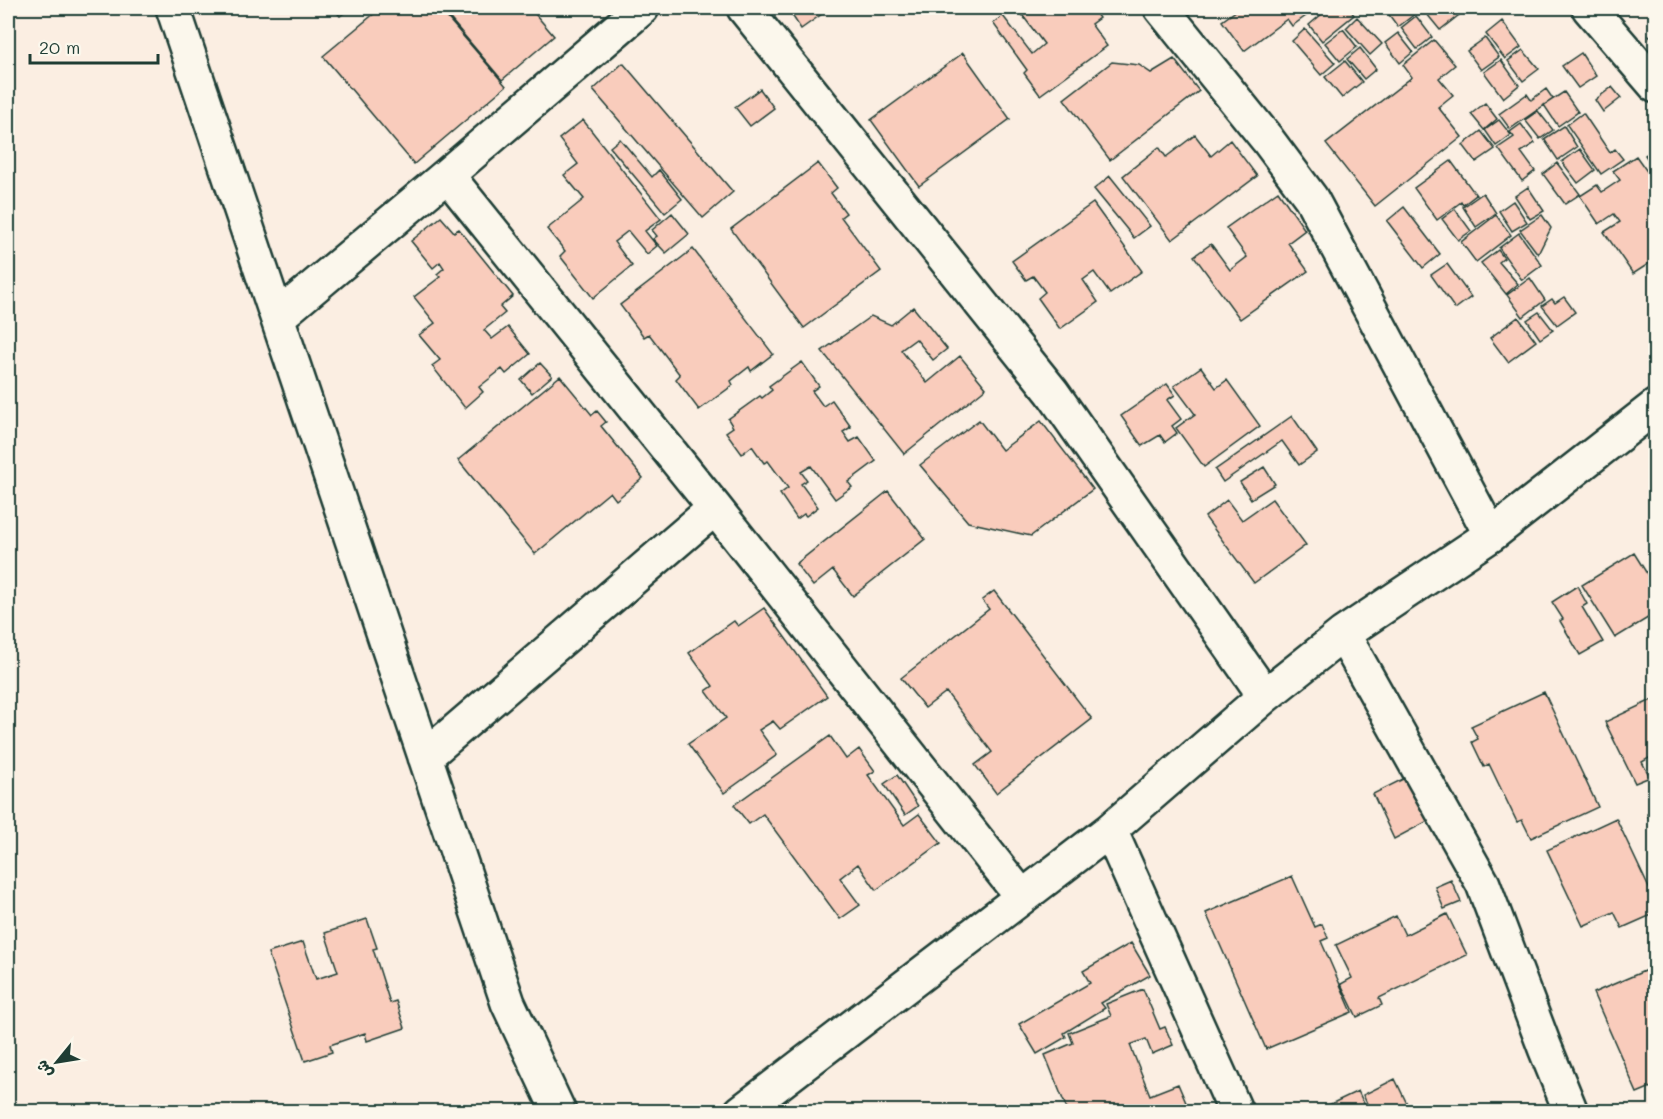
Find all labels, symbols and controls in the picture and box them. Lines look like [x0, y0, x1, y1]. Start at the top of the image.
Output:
scale bar [30, 27, 158, 65]
text: 20 m [39, 35, 80, 59]
north arrow [27, 1032, 87, 1092]
text: ش [30, 1057, 57, 1083]

